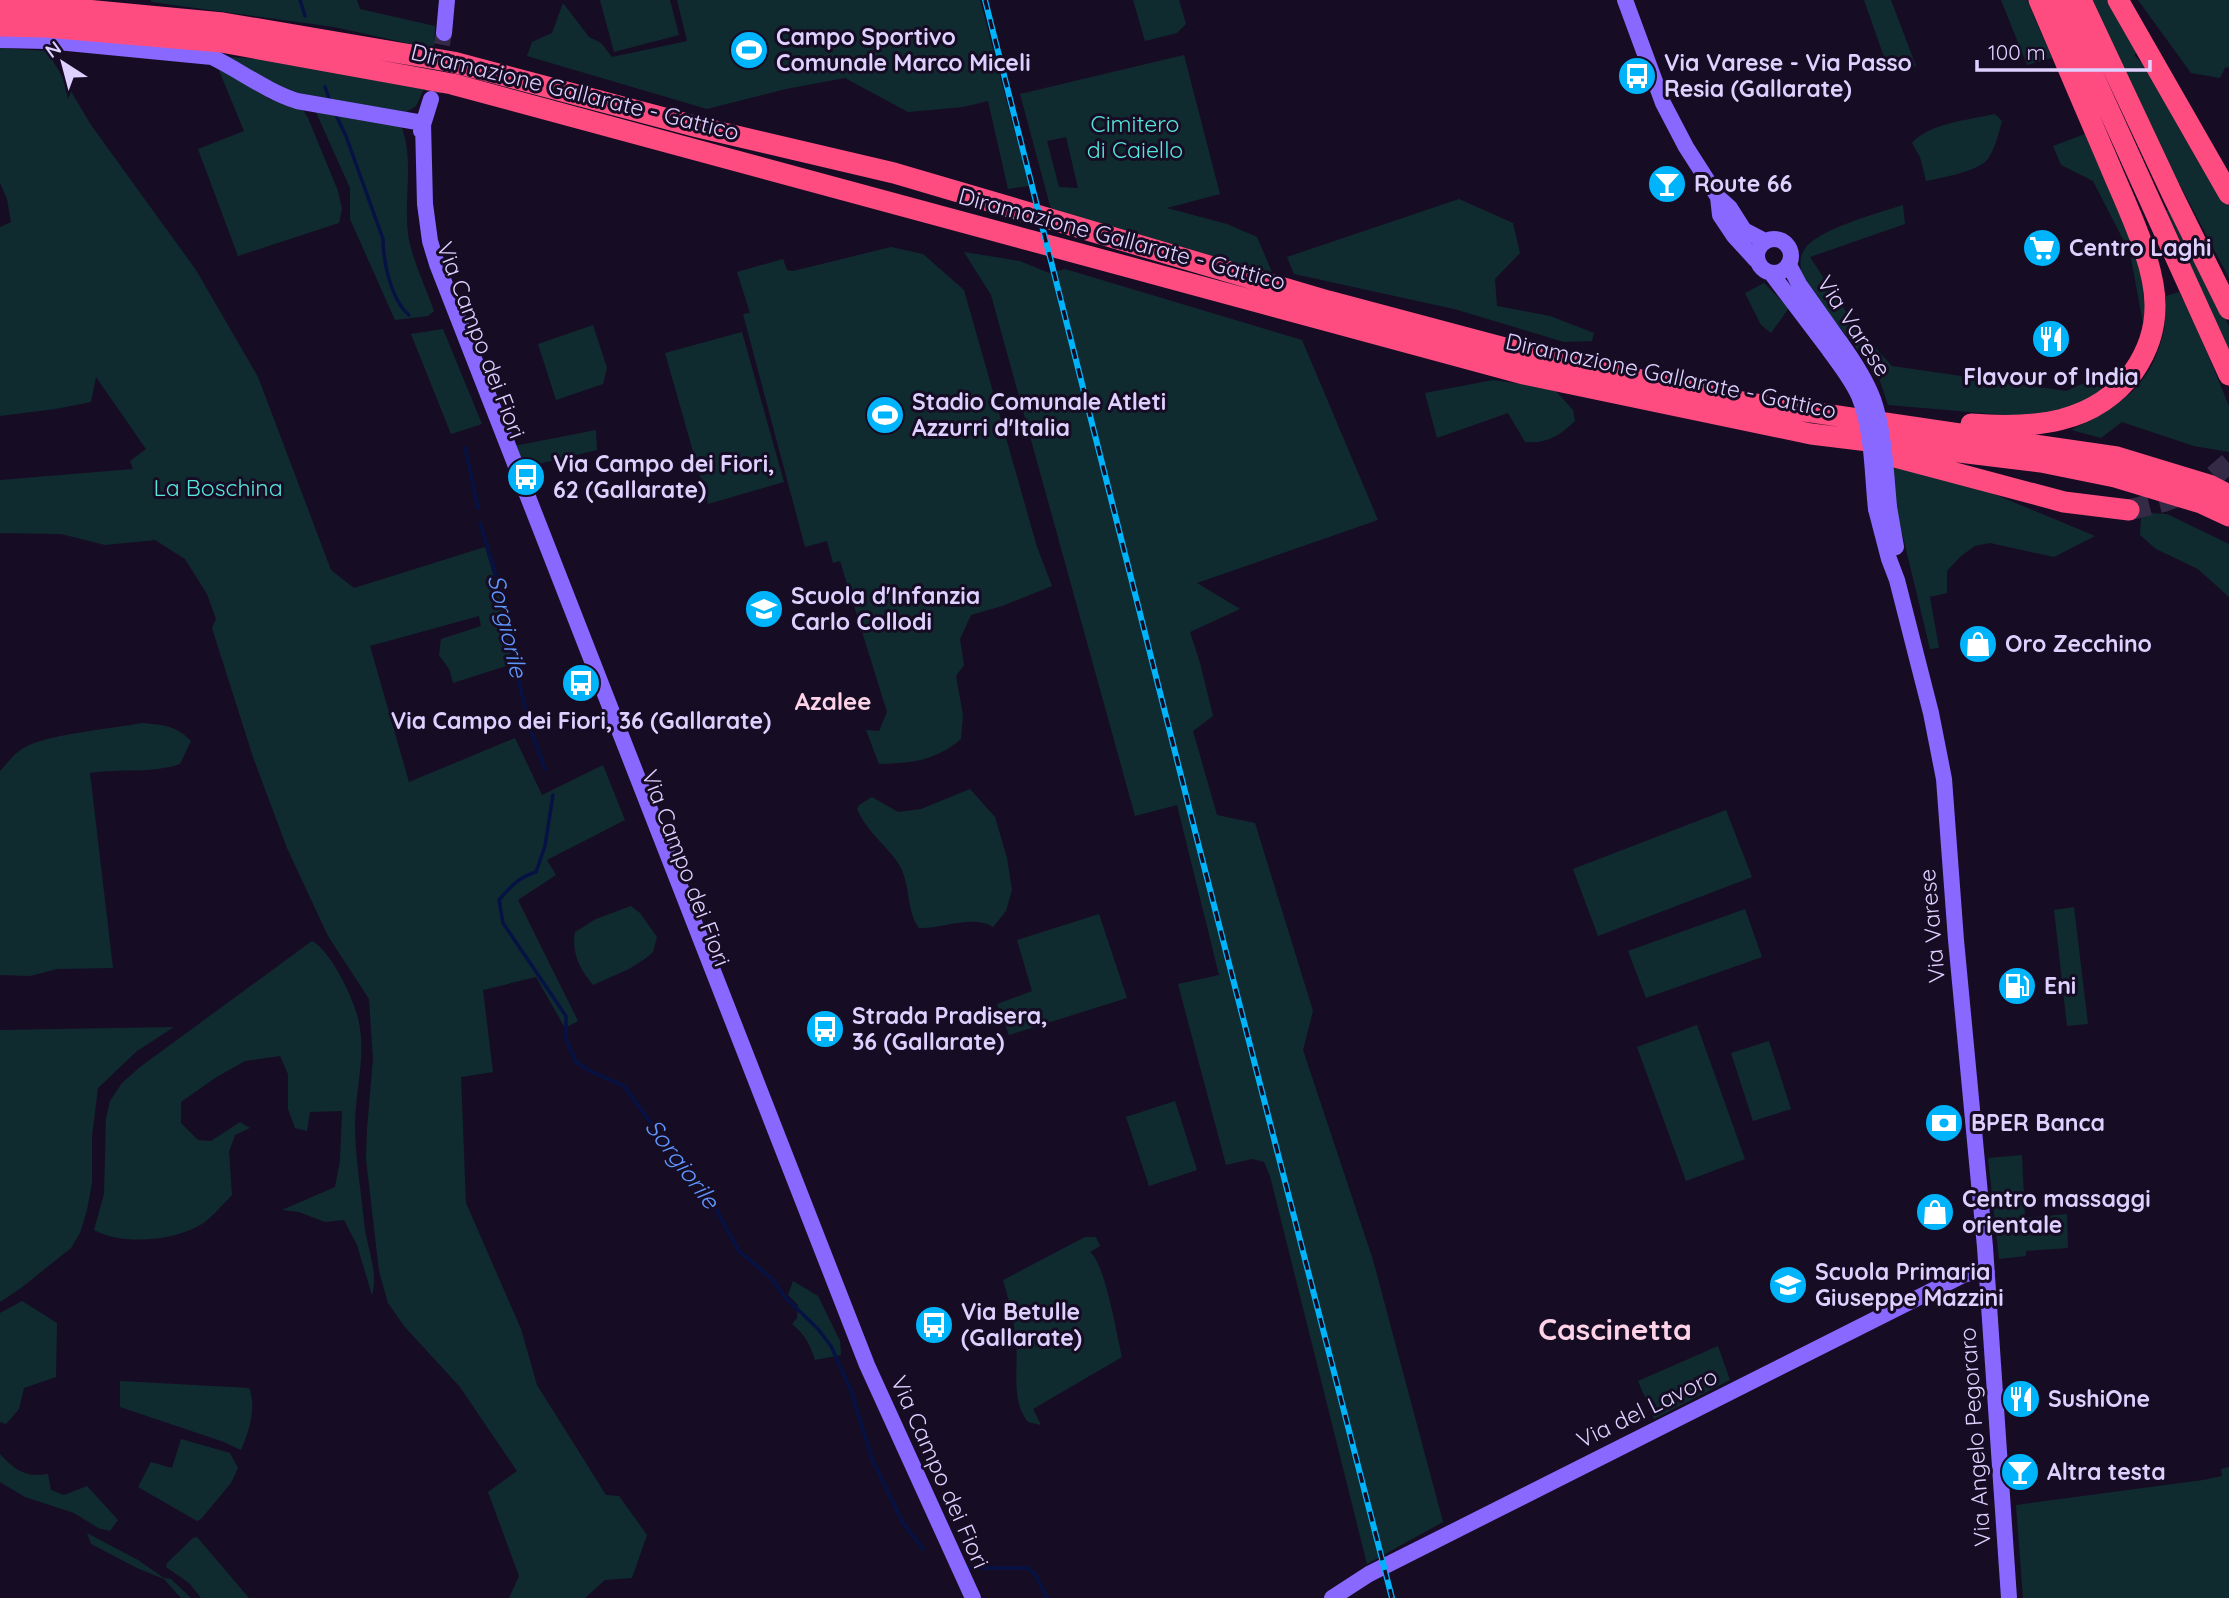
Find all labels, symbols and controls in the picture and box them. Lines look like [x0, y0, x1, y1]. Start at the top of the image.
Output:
place label: Campo Sportivo Comunale Marco Miceli [776, 22, 1031, 77]
north arrow [28, 28, 98, 98]
scale bar [1977, 28, 2150, 72]
sports icon: Campo Sportivo Comunale Marco Miceli [728, 29, 770, 71]
text: N [40, 35, 66, 63]
street label: Diramazione Gallarate - Gattico [408, 37, 742, 146]
text: 100 m [1988, 39, 2046, 65]
place label: Via Varese - Via Passo Resia (Gallarate) [1664, 48, 1912, 103]
bus stop icon: Via Varese - Via Passo Resia (Gallarate) [1616, 55, 1658, 97]
park label: Cimitero di Caiello [1087, 109, 1183, 164]
bar icon: Route 66 [1646, 163, 1688, 205]
place label: Route 66 [1694, 169, 1792, 198]
street label: Diramazione Gallarate - Gattico [955, 181, 1289, 296]
supermarket icon: Centro Laghi [2021, 227, 2063, 269]
place label: Centro Laghi [2069, 233, 2211, 262]
street label: Via Campo dei Fiori [431, 237, 532, 442]
street label: Via Varese [1811, 270, 1898, 382]
restaurant icon: Flavour of India [2030, 318, 2072, 360]
street label: Diramazione Gallarate - Gattico [1503, 326, 1839, 425]
place label: Flavour of India [1963, 362, 2139, 391]
place label: Stadio Comunale Atleti Azzurri d'Italia [912, 387, 1166, 442]
sports icon: Stadio Comunale Atleti Azzurri d'Italia [864, 394, 906, 436]
place label: Via Campo dei Fiori, 62 (Gallarate) [553, 449, 775, 504]
bus stop icon: Via Campo dei Fiori, 62 (Gallarate) [505, 456, 547, 498]
park label: La Boschina [153, 473, 283, 502]
water label: Sorgiorile [482, 571, 535, 682]
place label: Scuola d'Infanzia Carlo Collodi [791, 581, 980, 636]
school or university icon: Scuola d'Infanzia Carlo Collodi [743, 588, 785, 630]
shop icon: Oro Zecchino [1957, 623, 1999, 665]
place label: Oro Zecchino [2005, 629, 2152, 658]
bus stop icon: Via Campo dei Fiori, 36 (Gallarate) [560, 662, 602, 704]
district label: Azalee [795, 686, 871, 716]
place label: Via Campo dei Fiori, 36 (Gallarate) [391, 706, 771, 735]
street label: Via Campo dei Fiori [636, 765, 737, 970]
street label: Via Varese [1912, 868, 1951, 984]
fuel station icon: Eni [1996, 965, 2038, 1007]
place label: Eni [2044, 971, 2076, 1000]
place label: Strada Pradisera, 36 (Gallarate) [852, 1001, 1048, 1056]
bus stop icon: Strada Pradisera, 36 (Gallarate) [804, 1008, 846, 1050]
bank icon: BPER Banca [1923, 1102, 1965, 1144]
place label: BPER Banca [1971, 1108, 2105, 1137]
water label: Sorgiorile [639, 1113, 727, 1215]
place label: Centro massaggi orientale [1962, 1184, 2151, 1239]
shop icon: Centro massaggi orientale [1914, 1191, 1956, 1233]
place label: Scuola Primaria Giuseppe Mazzini [1815, 1257, 2004, 1312]
school or university icon: Scuola Primaria Giuseppe Mazzini [1767, 1264, 1809, 1306]
place label: Via Betulle (Gallarate) [961, 1297, 1082, 1352]
bus stop icon: Via Betulle (Gallarate) [913, 1304, 955, 1346]
district label: Cascinetta [1538, 1310, 1692, 1348]
street label: Via Angelo Pegoraro [1952, 1326, 1997, 1548]
street label: Via del Lavoro [1572, 1361, 1722, 1454]
street label: Via Campo dei Fiori [885, 1371, 996, 1573]
restaurant icon: SushiOne [2000, 1378, 2042, 1420]
place label: SushiOne [2048, 1384, 2150, 1413]
bar icon: Altra testa [1999, 1451, 2041, 1493]
place label: Altra testa [2047, 1457, 2166, 1486]

